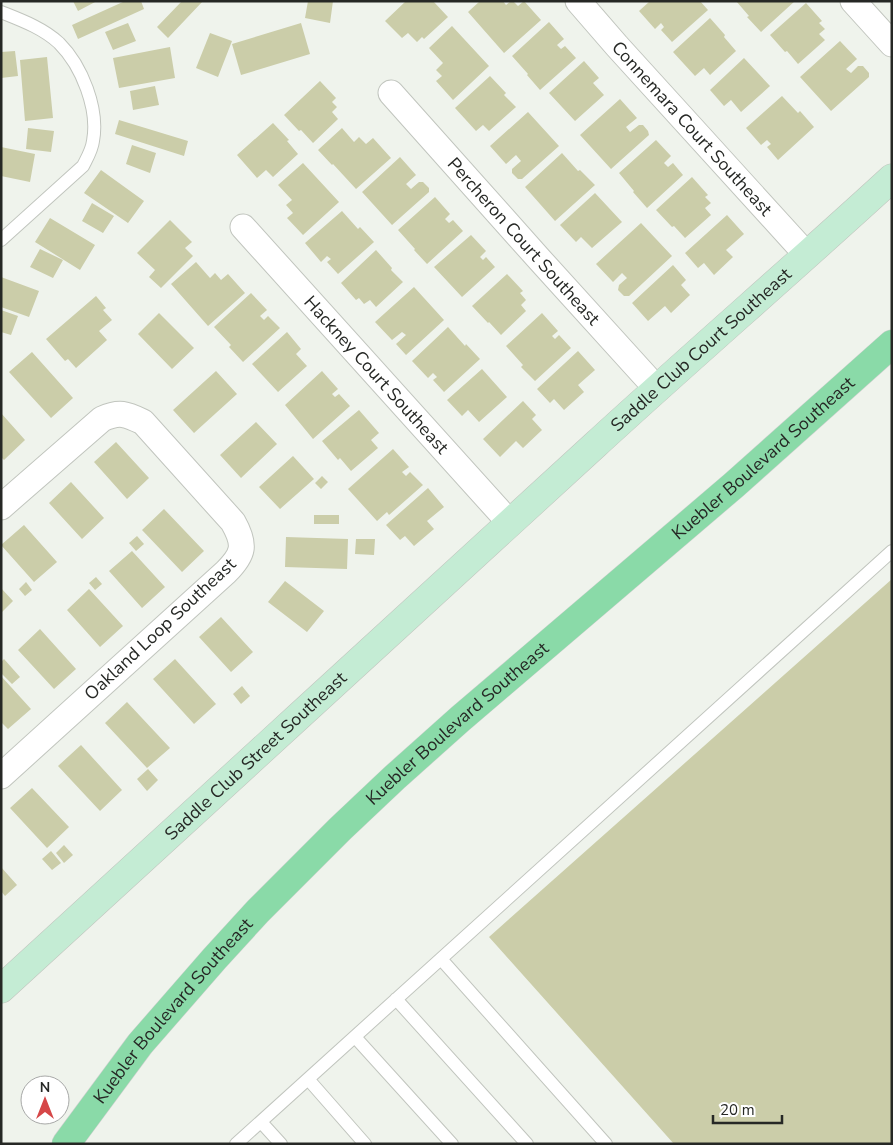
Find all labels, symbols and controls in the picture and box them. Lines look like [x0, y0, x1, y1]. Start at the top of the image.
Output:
street label: Connemara Court Southeast [606, 36, 778, 222]
street label: Percheron Court Southeast [442, 152, 606, 331]
street label: Saddle Club Court Southeast [605, 262, 797, 437]
street label: Hackney Court Southeast [299, 290, 454, 460]
street label: Kuebler Boulevard Southeast [667, 371, 860, 545]
street label: Oakland Loop Southeast [79, 552, 241, 706]
street label: Kuebler Boulevard Southeast [361, 636, 554, 810]
street label: Saddle Club Street Southeast [159, 666, 352, 846]
street label: Kuebler Boulevard Southeast [88, 912, 258, 1109]
north arrow [20, 1075, 70, 1125]
text: N [40, 1078, 50, 1097]
scale bar [713, 1092, 782, 1124]
text: 20 m [720, 1100, 755, 1120]

